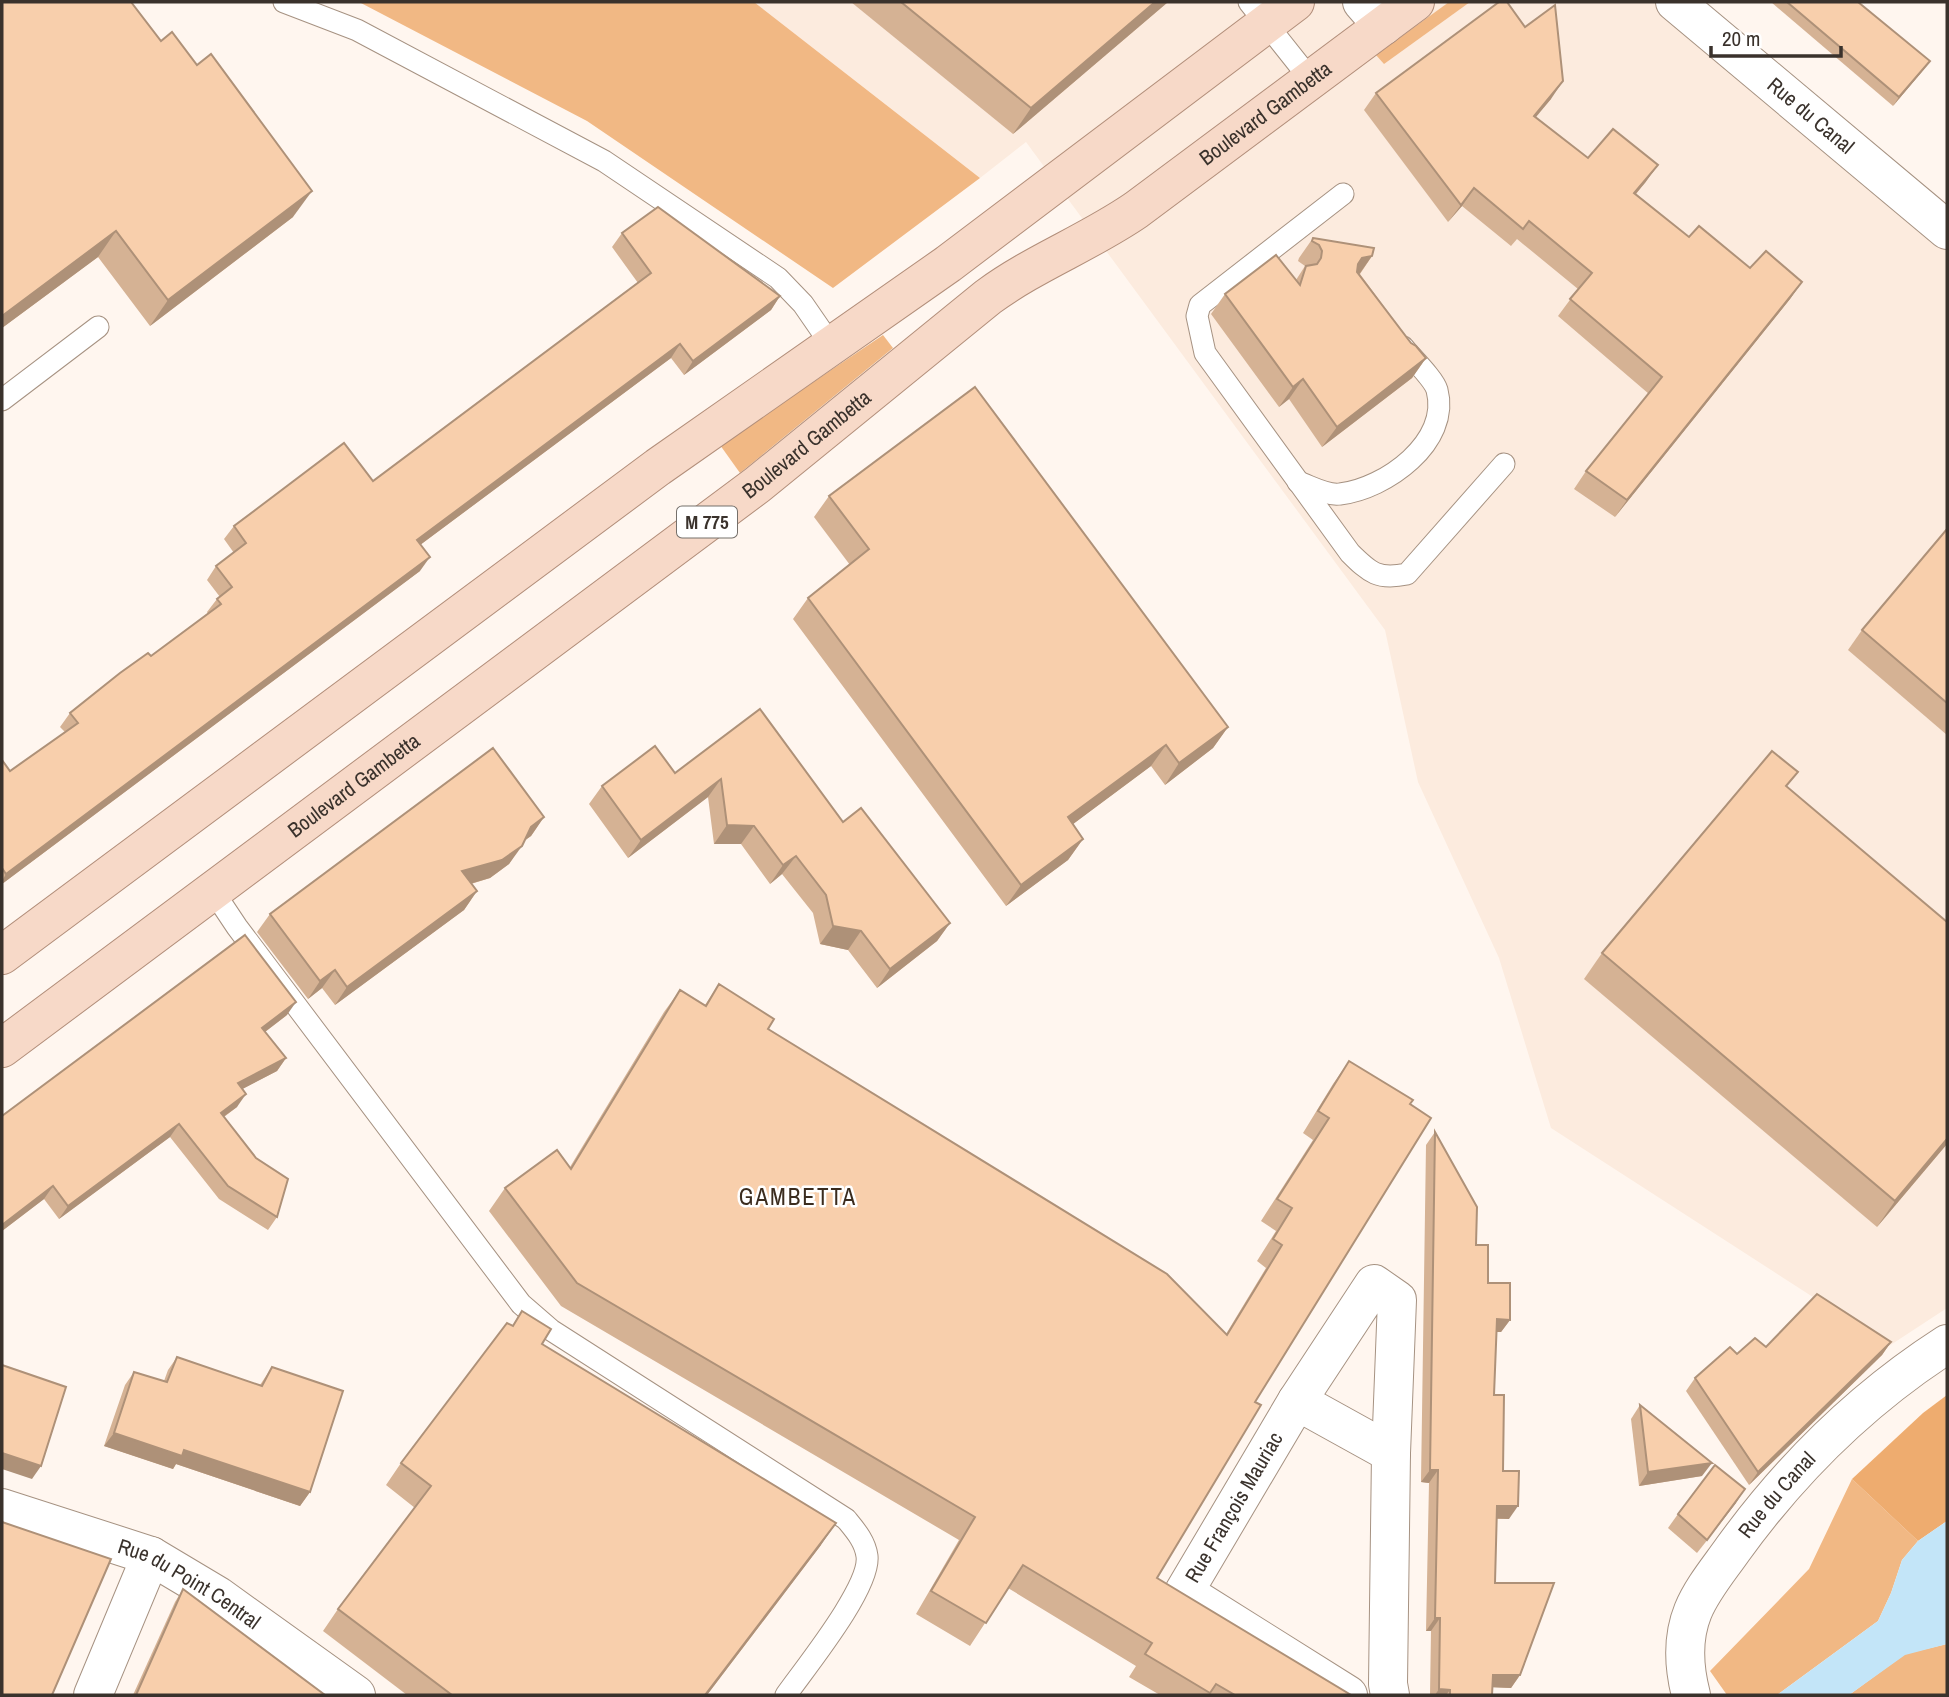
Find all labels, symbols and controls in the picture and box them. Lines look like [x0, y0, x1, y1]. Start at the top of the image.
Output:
scale bar [1711, 14, 1840, 58]
text: 20 m [1722, 24, 1760, 53]
street label: Boulevard Gambetta [1193, 54, 1338, 172]
street label: Rue du Canal [1761, 70, 1861, 160]
street label: Boulevard Gambetta [736, 383, 877, 505]
road number: M 775 [677, 506, 737, 538]
street label: Boulevard Gambetta [282, 726, 426, 844]
district label: GAMBETTA [739, 1181, 857, 1212]
street label: Rue François Mauriac [1178, 1426, 1290, 1588]
street label: Rue du Canal [1731, 1445, 1822, 1544]
street label: Rue du Point Central [114, 1531, 266, 1636]

